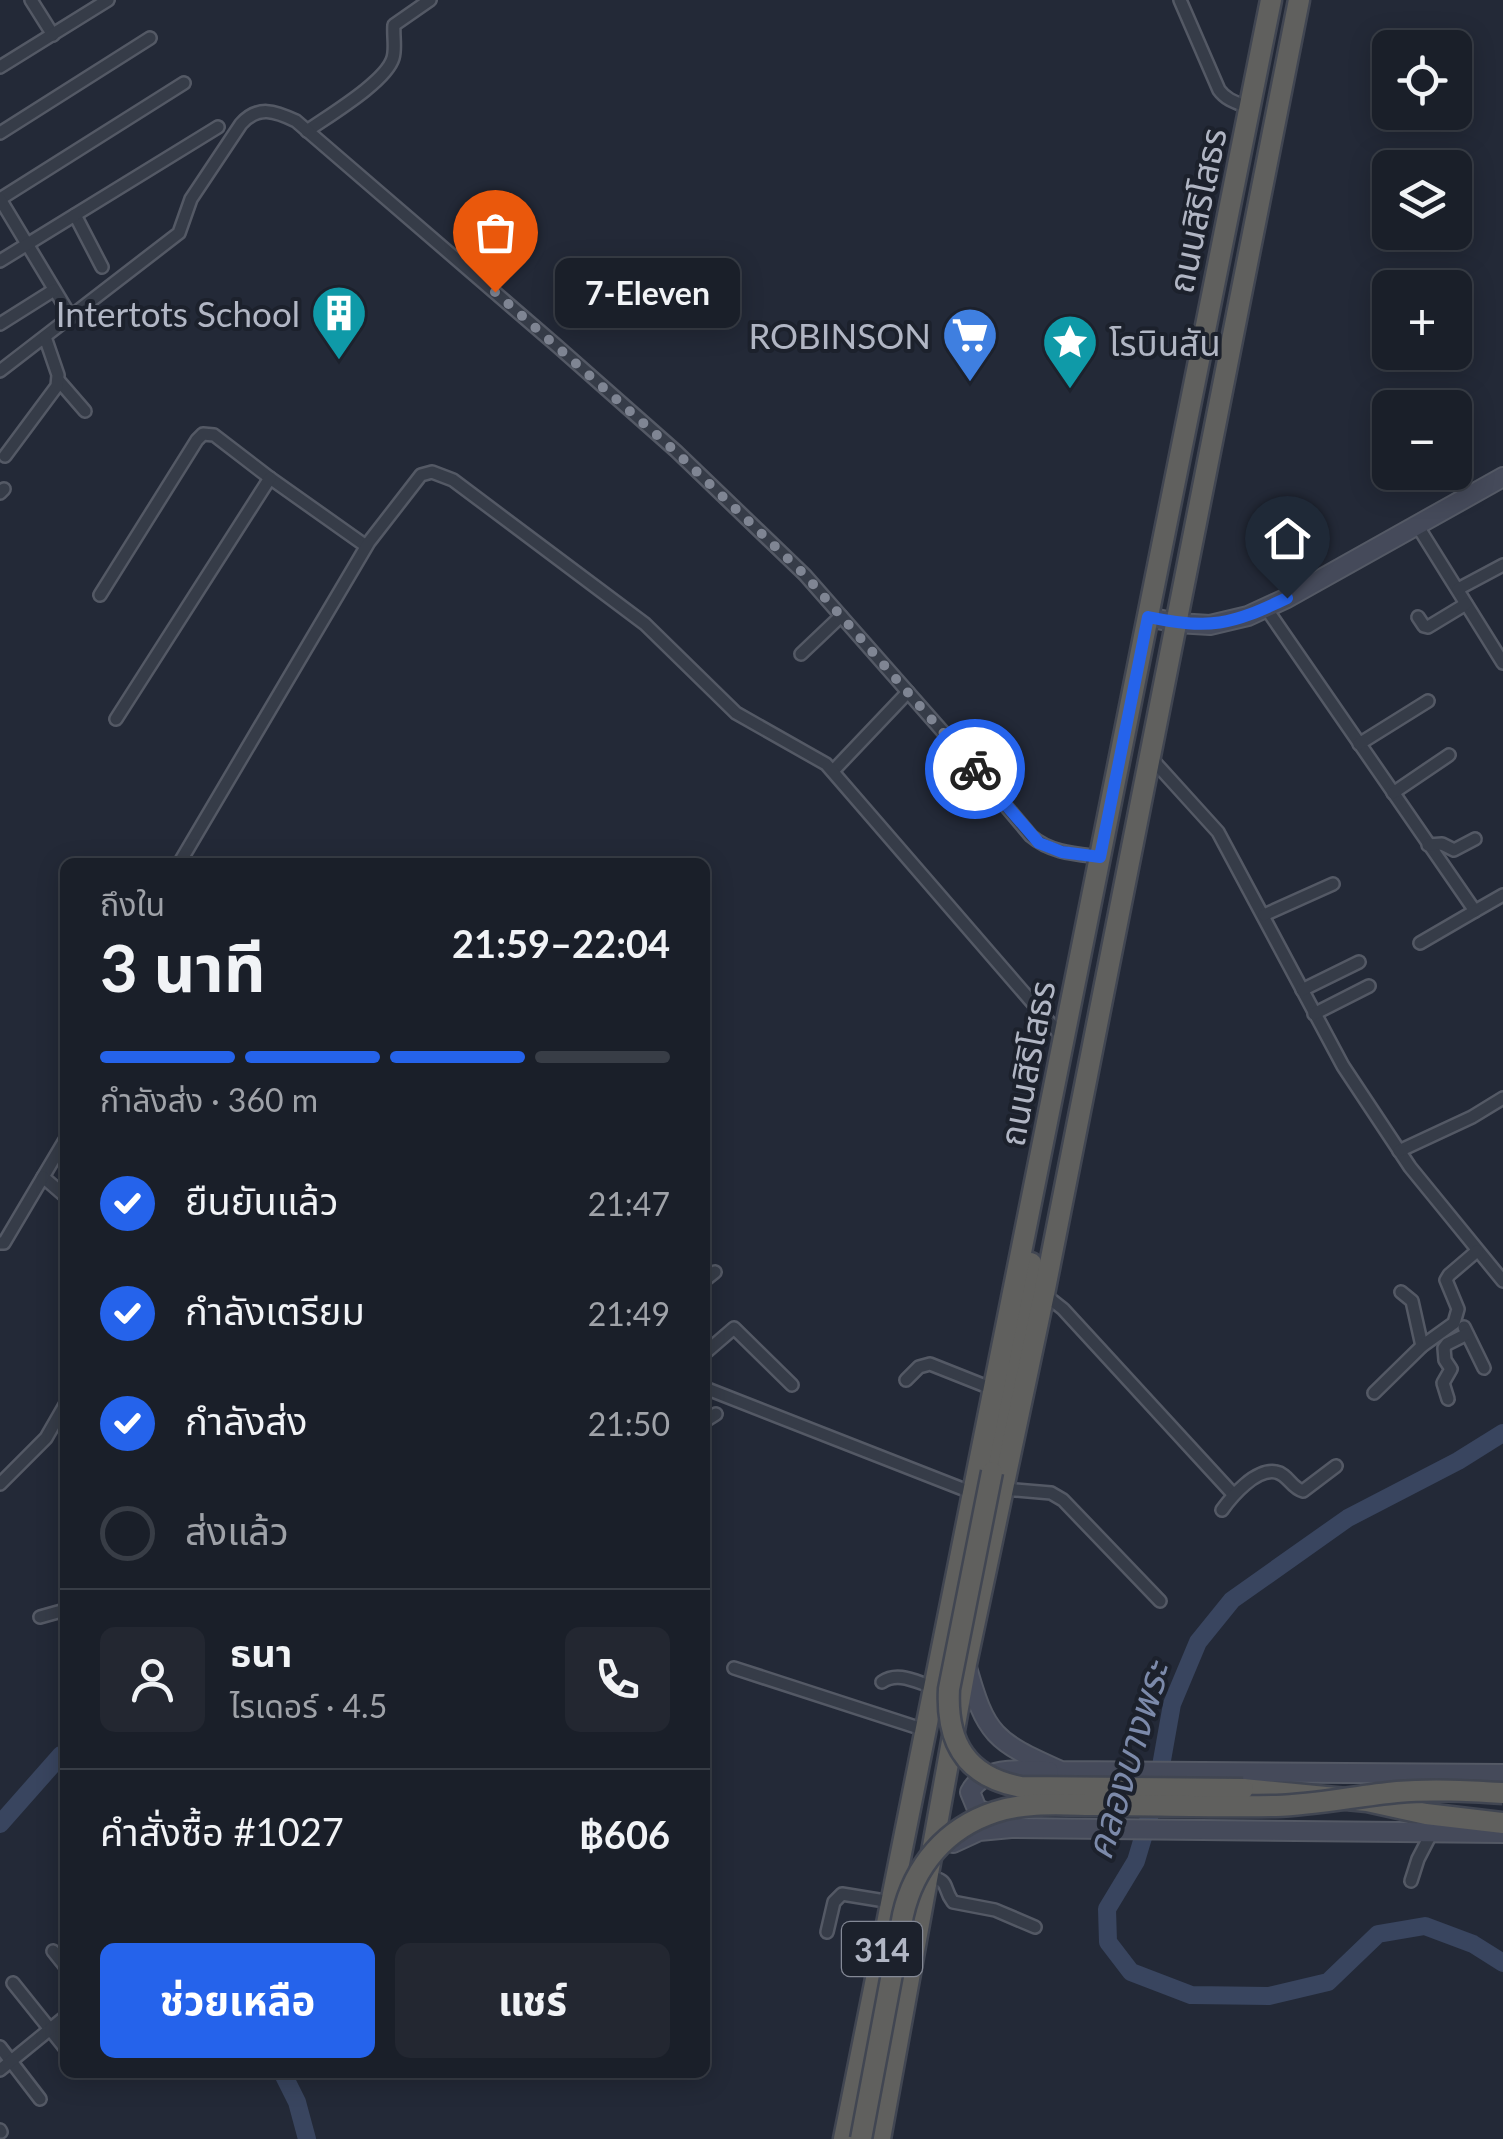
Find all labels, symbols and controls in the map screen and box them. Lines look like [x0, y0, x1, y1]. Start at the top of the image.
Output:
map controls [1372, 30, 1472, 490]
button: locate [1372, 30, 1472, 130]
street label: ถนนสิริโสธร [1158, 124, 1234, 296]
button: layers [1372, 150, 1472, 250]
pin [453, 190, 538, 293]
icon: bag [468, 205, 523, 260]
callout: 7-Eleven [555, 257, 740, 327]
button: + [1372, 270, 1472, 370]
text: 7-Eleven [585, 273, 710, 312]
building icon: Intertots School [309, 283, 369, 362]
place label: Intertots School [56, 292, 300, 334]
supermarket icon: ROBINSON [940, 305, 1000, 384]
place icon: โรบินสัน [1040, 312, 1100, 391]
place label: ROBINSON [748, 314, 931, 356]
place label: โรบินสัน [1109, 321, 1221, 363]
button: − [1372, 390, 1472, 490]
pin [1245, 496, 1330, 599]
icon: home [1260, 511, 1315, 566]
courier [925, 719, 1025, 819]
icon: bike [948, 742, 1003, 797]
text: ถึงใน [100, 884, 165, 923]
text: 21:59–22:04 [452, 920, 670, 966]
text: 3 นาที [100, 928, 266, 1006]
street label: ถนนสิริโสธร [989, 977, 1063, 1149]
text: กำลังส่ง · 360 m [100, 1080, 318, 1119]
icon: check [100, 1176, 155, 1231]
text: ยืนยันแล้ว [185, 1177, 338, 1223]
text: 21:47 [588, 1184, 670, 1223]
icon: check [100, 1286, 155, 1341]
text: กำลังเตรียม [185, 1287, 365, 1333]
text: 21:49 [588, 1294, 670, 1333]
icon: check [100, 1396, 155, 1451]
text: กำลังส่ง [185, 1397, 307, 1443]
text: 21:50 [588, 1404, 670, 1443]
text: ส่งแล้ว [185, 1507, 289, 1553]
button: person [100, 1627, 205, 1732]
button: phone [565, 1627, 670, 1732]
text: ธนา [230, 1629, 292, 1675]
water label: คลองบางพระ [1074, 1653, 1179, 1864]
text: ไรเดอร์ · 4.5 [230, 1686, 387, 1725]
text: คำสั่งซื้อ #1027 [100, 1808, 344, 1854]
text: ฿606 [578, 1811, 670, 1857]
road number: 314 [842, 1922, 922, 1976]
button: ช่วยเหลือ [100, 1943, 375, 2058]
button: แชร์ [395, 1943, 670, 2058]

